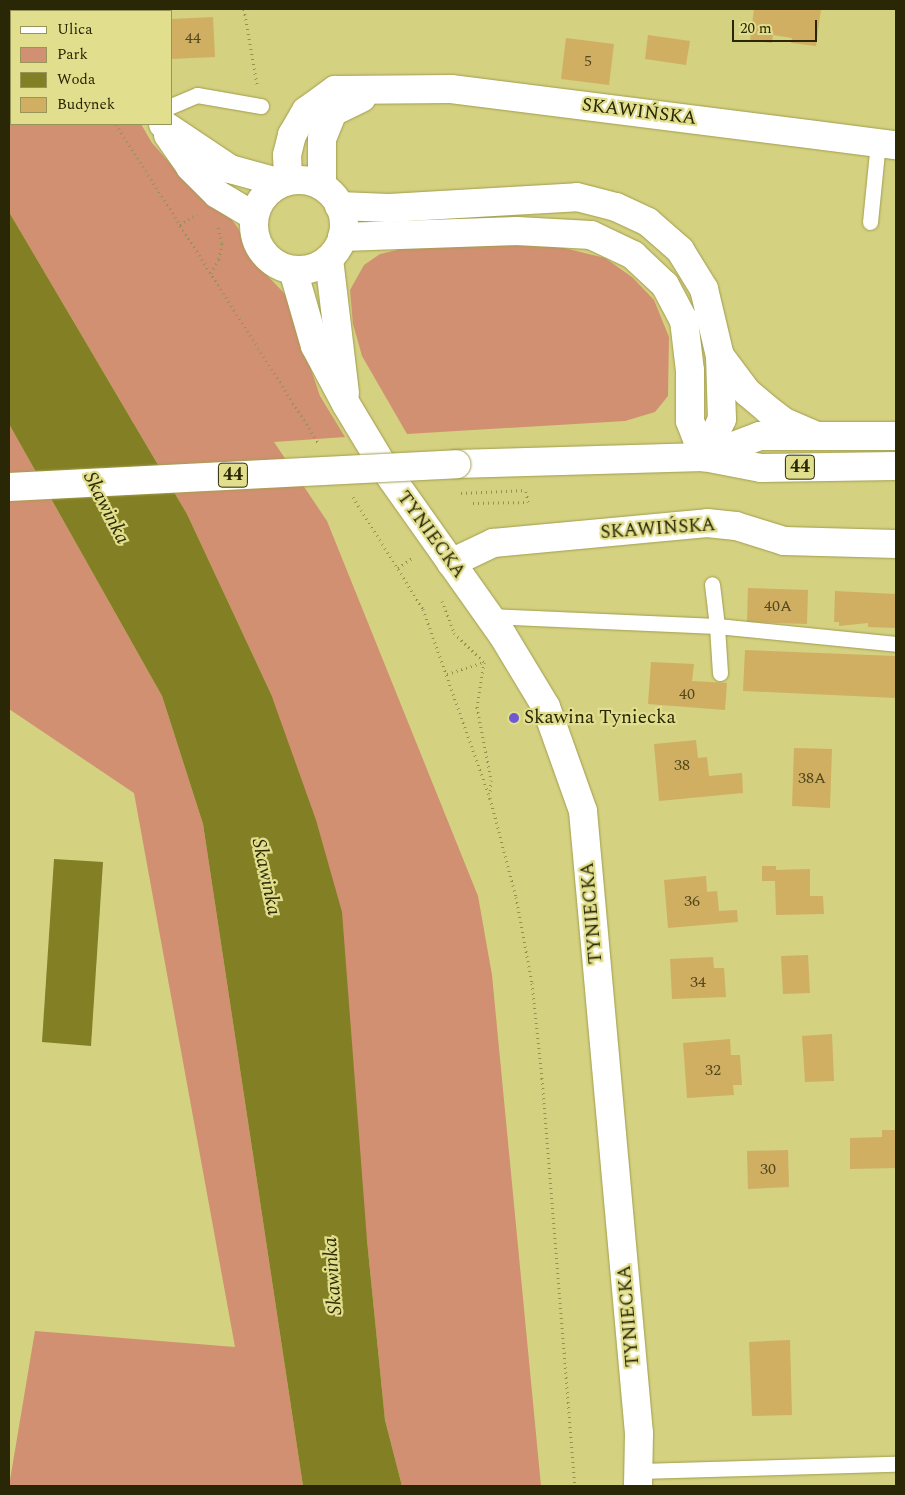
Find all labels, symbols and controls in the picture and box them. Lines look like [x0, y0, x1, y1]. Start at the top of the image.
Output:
legend [10, 10, 172, 125]
scale bar [735, 10, 820, 42]
text: 20 m [740, 17, 772, 40]
text: Ulica [57, 18, 93, 41]
house number: 44 [185, 28, 201, 48]
text: Park [57, 43, 88, 66]
house number: 5 [584, 51, 592, 71]
text: Woda [57, 68, 95, 91]
text: Budynek [57, 93, 115, 116]
street label: SKAWIŃSKA [580, 94, 698, 130]
road number: 44 [784, 452, 816, 482]
road number: 44 [217, 460, 249, 490]
water label: Skawinka [78, 468, 134, 548]
street label: TYNIECKA [392, 487, 470, 583]
street label: SKAWIŃSKA [600, 514, 716, 544]
house number: 40A [764, 596, 792, 616]
house number: 40 [679, 684, 695, 704]
place label: Skawina Tyniecka [524, 707, 676, 729]
marker: Skawina Tyniecka [508, 712, 520, 724]
house number: 38 [674, 755, 690, 775]
house number: 38A [798, 768, 826, 788]
water label: Skawinka [246, 836, 286, 918]
street label: TYNIECKA [576, 861, 608, 965]
house number: 36 [684, 891, 700, 911]
house number: 34 [690, 972, 706, 992]
house number: 32 [705, 1060, 721, 1080]
house number: 30 [760, 1159, 776, 1179]
water label: Skawinka [318, 1236, 348, 1316]
street label: TYNIECKA [613, 1264, 645, 1368]

